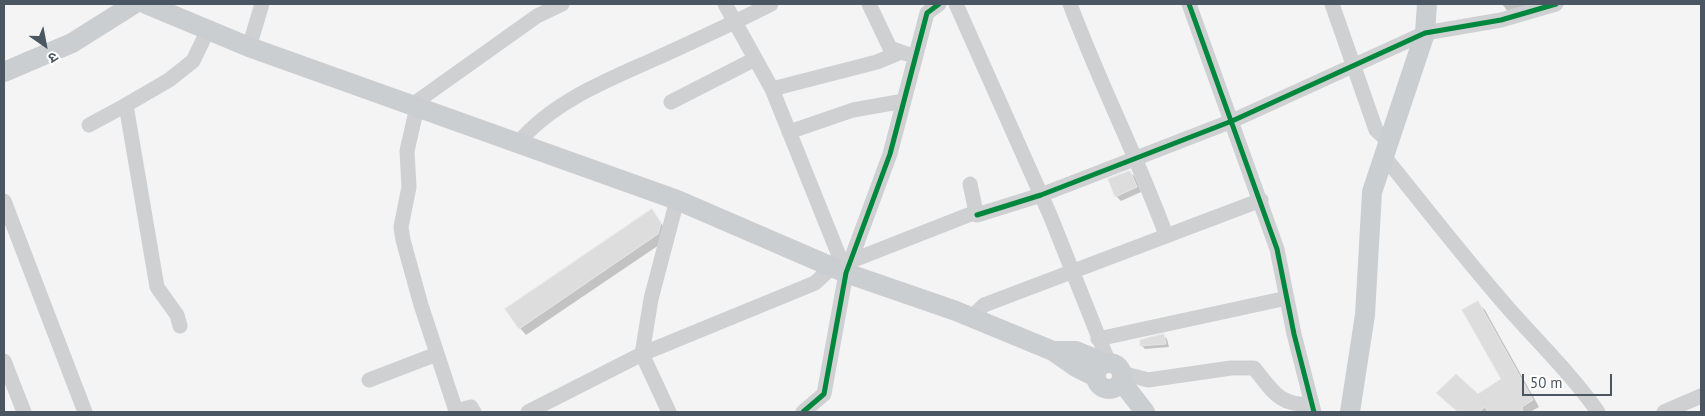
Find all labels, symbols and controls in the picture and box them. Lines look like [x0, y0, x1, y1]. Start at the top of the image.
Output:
north arrow [20, 20, 70, 70]
text: उ [45, 48, 62, 67]
scale bar [1525, 364, 1615, 396]
text: 50 m [1530, 373, 1563, 392]

